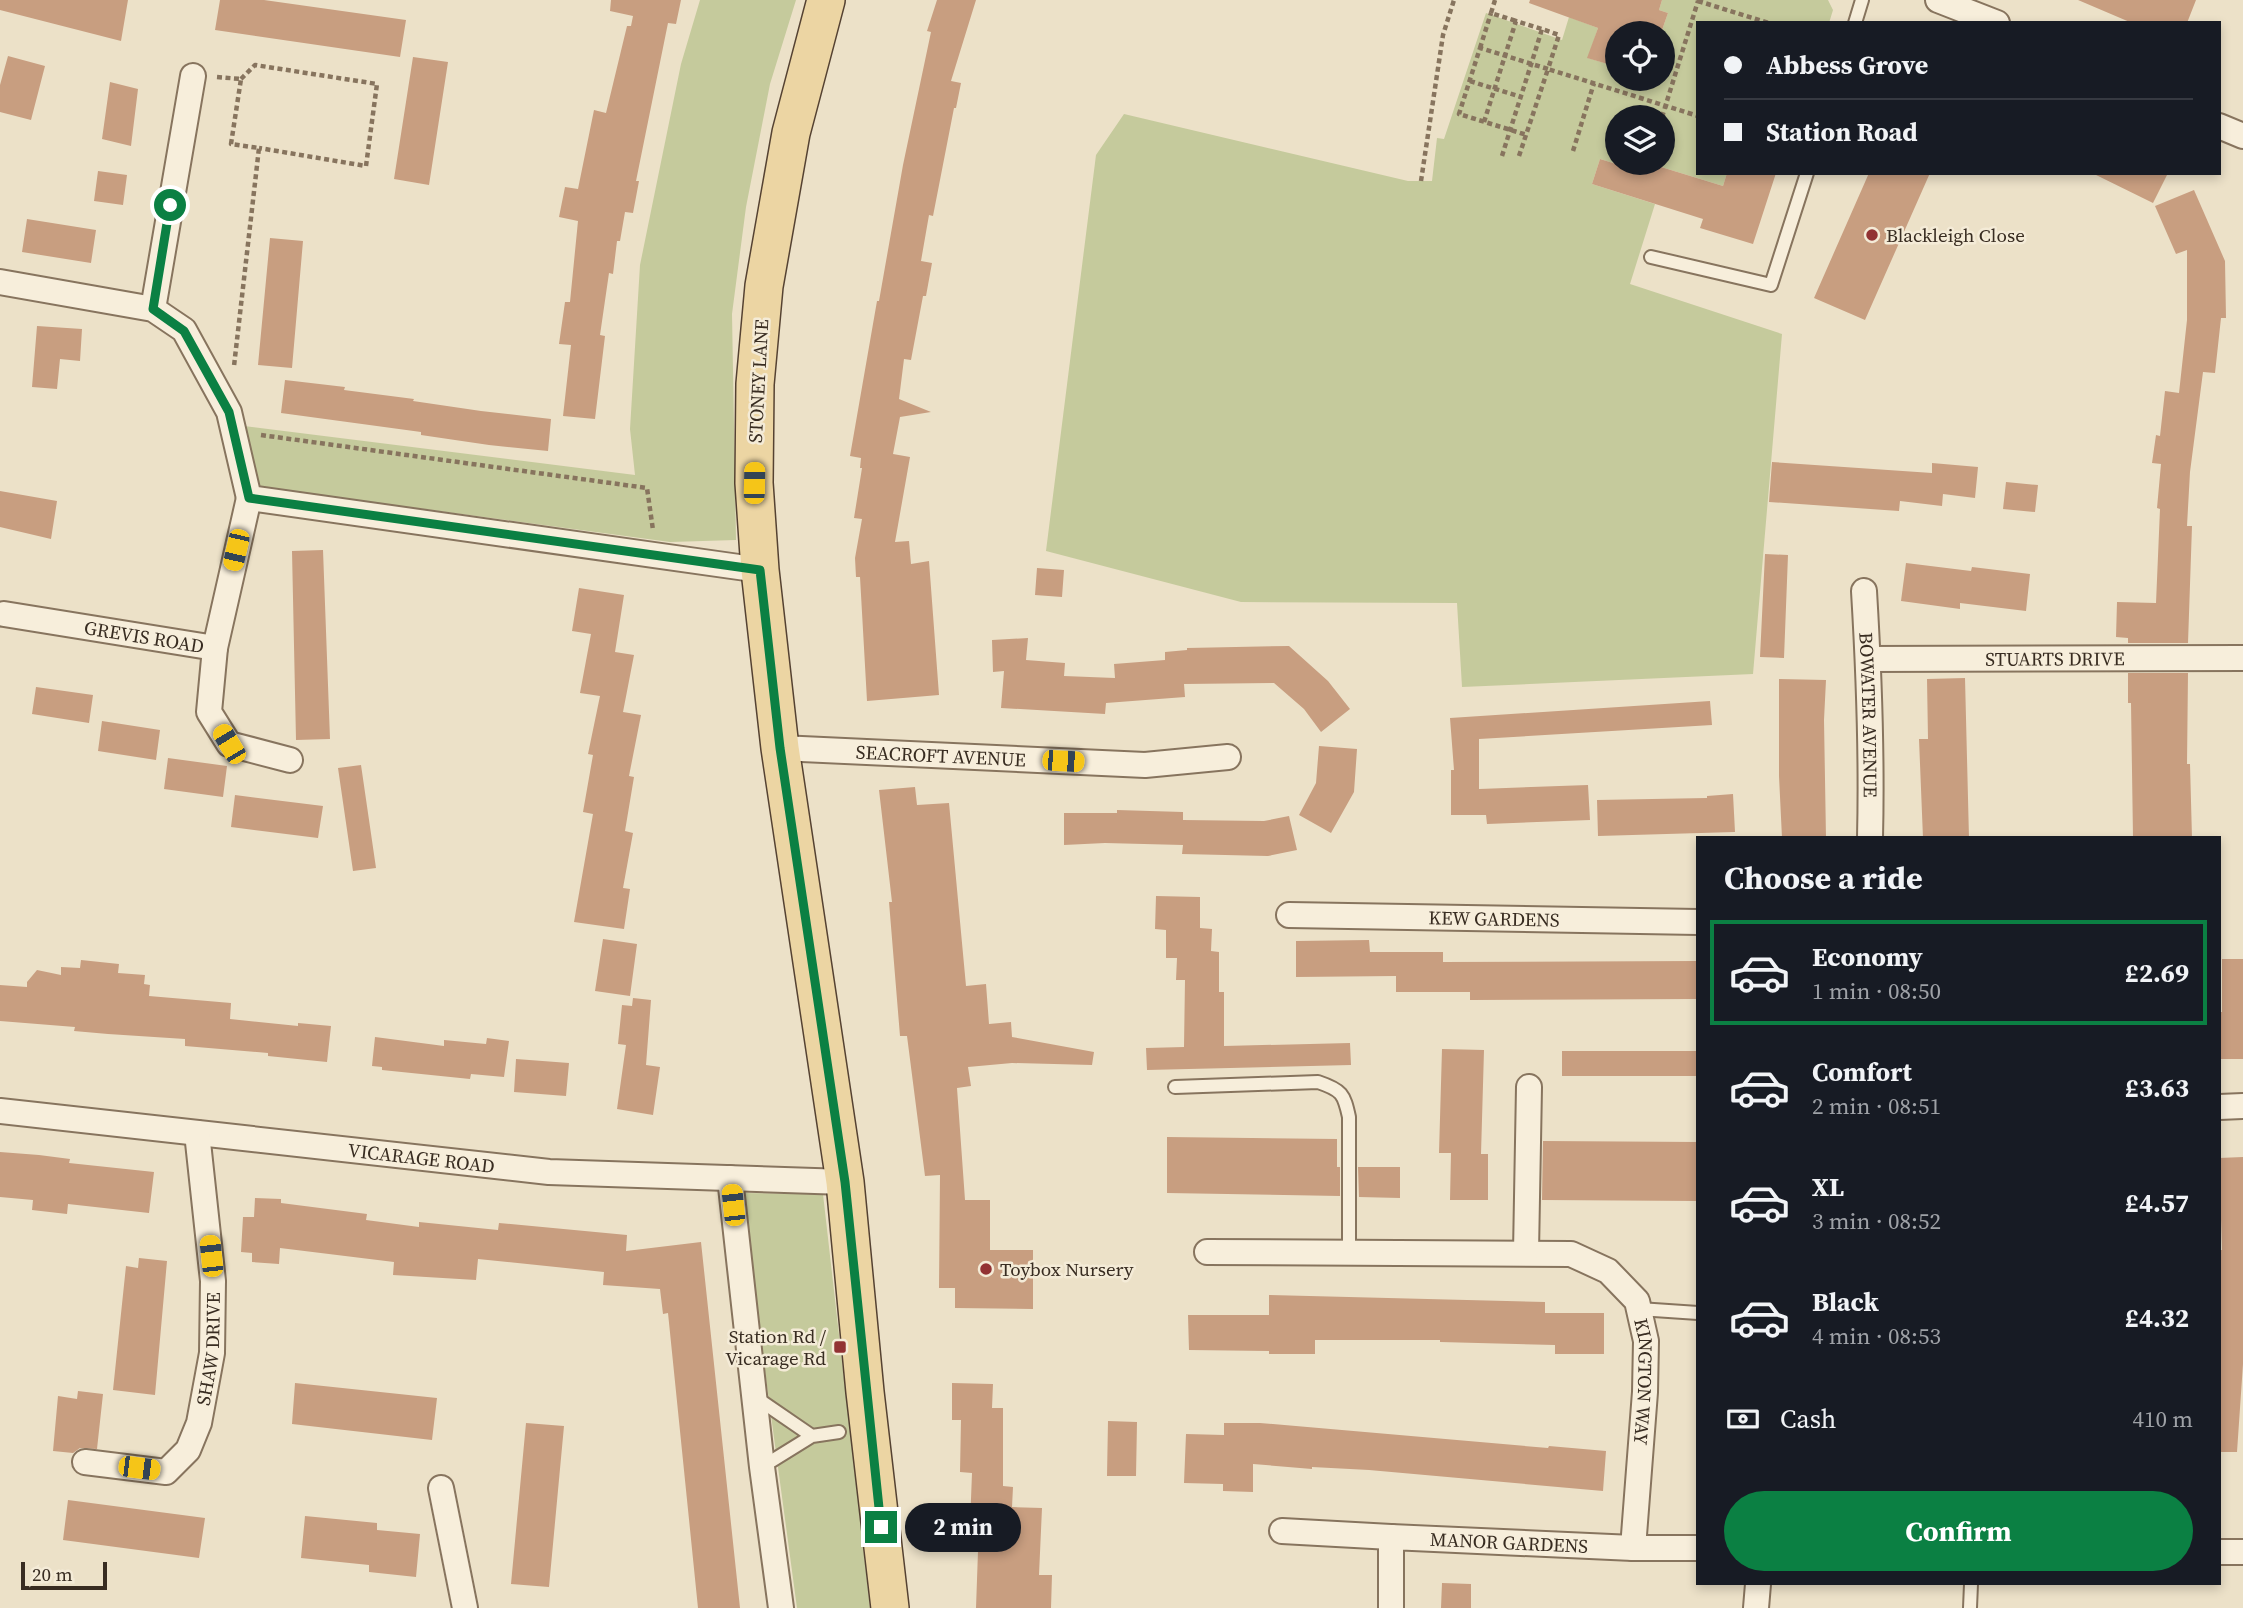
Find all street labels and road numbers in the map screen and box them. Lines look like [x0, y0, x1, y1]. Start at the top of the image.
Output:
street label: STONEY LANE [742, 319, 774, 443]
street label: GREVIS ROAD [82, 614, 206, 659]
street label: BOWATER AVENUE [1853, 632, 1884, 798]
street label: STUARTS DRIVE [1985, 645, 2125, 672]
street label: SEACROFT AVENUE [855, 739, 1026, 772]
street label: KEW GARDENS [1428, 904, 1560, 933]
street label: VICARAGE ROAD [347, 1137, 496, 1179]
street label: SHAW DRIVE [190, 1292, 226, 1408]
street label: KINGTON WAY [1628, 1316, 1659, 1446]
street label: MANOR GARDENS [1429, 1526, 1589, 1559]

